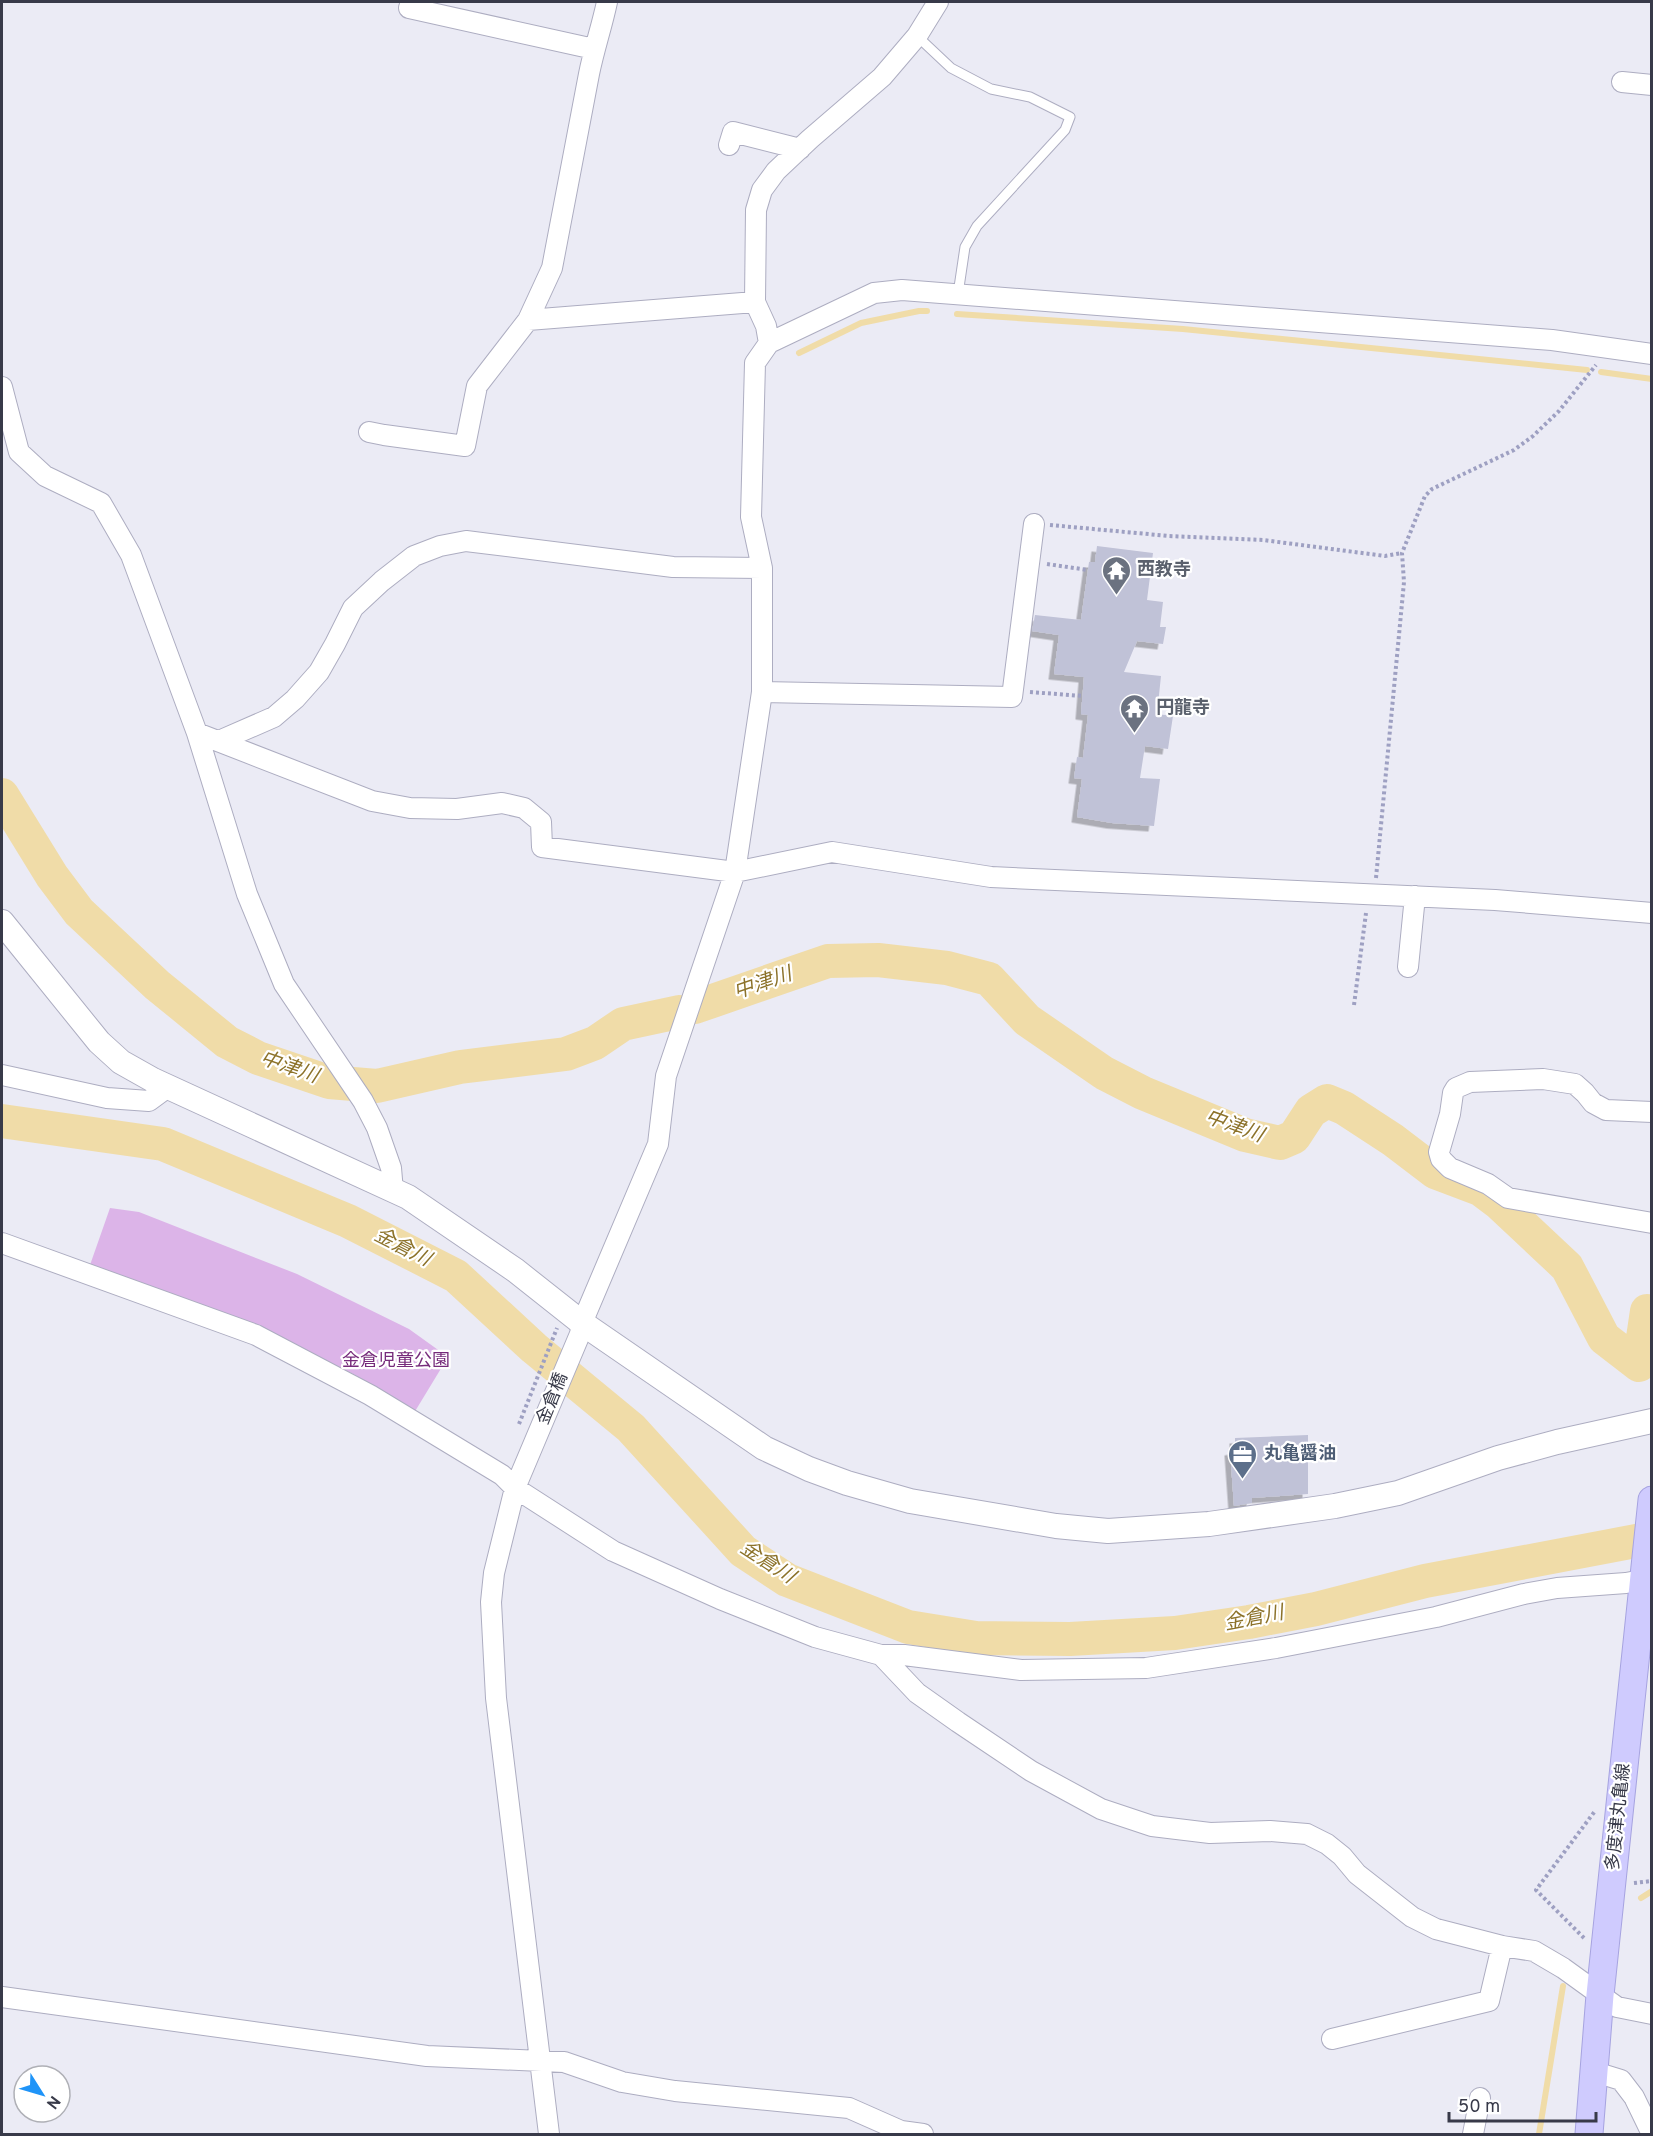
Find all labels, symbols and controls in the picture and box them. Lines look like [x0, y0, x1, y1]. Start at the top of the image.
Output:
temple icon: 西教寺 [1100, 554, 1132, 596]
place label: 西教寺 [1137, 559, 1191, 582]
temple icon: 円龍寺 [1119, 692, 1151, 734]
place label: 円龍寺 [1156, 697, 1210, 720]
water label: 中津川 [730, 961, 797, 1006]
water label: 中津川 [256, 1046, 323, 1091]
water label: 中津川 [1201, 1105, 1269, 1150]
water label: 金倉川 [369, 1223, 436, 1274]
park label: 金倉児童公園 [342, 1350, 450, 1373]
street label: 金倉橋 [532, 1370, 574, 1428]
office icon: 丸亀醤油 [1227, 1438, 1259, 1480]
place label: 丸亀醤油 [1264, 1442, 1336, 1466]
water label: 金倉川 [735, 1536, 801, 1591]
water label: 金倉川 [1222, 1600, 1288, 1637]
street label: 多度津丸亀線 [1602, 1762, 1636, 1872]
north arrow [12, 2064, 72, 2124]
scale bar [1449, 2085, 1596, 2123]
text: N [41, 2091, 64, 2112]
text: 50 m [1458, 2096, 1500, 2119]

